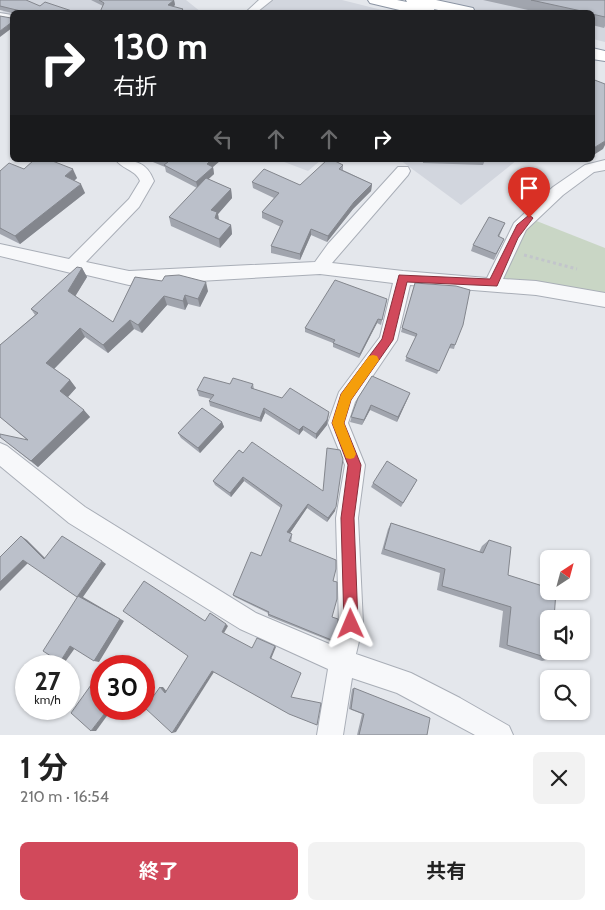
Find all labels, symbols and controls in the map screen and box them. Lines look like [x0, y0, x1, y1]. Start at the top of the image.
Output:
text: 130 m [113, 25, 208, 68]
icon: right [30, 30, 95, 95]
text: 右折 [113, 73, 157, 100]
icon: left [209, 125, 237, 153]
icon: ahead [262, 125, 290, 153]
icon: ahead [315, 125, 343, 153]
icon: right [368, 125, 396, 153]
pin [508, 167, 550, 218]
icon: arrive [515, 174, 543, 202]
north arrow [540, 550, 590, 600]
map controls [540, 550, 590, 720]
position arrow [324, 597, 376, 649]
button: sound [540, 610, 590, 660]
speed limit sign: 30 [90, 655, 155, 720]
text: 27 [35, 666, 60, 696]
button: search [540, 670, 590, 720]
text: km/h [34, 692, 61, 707]
text: 1 分 [20, 749, 68, 786]
button: close [533, 752, 585, 804]
text: 210 m · 16:54 [20, 787, 109, 806]
button: 終了 [20, 842, 298, 900]
button: 共有 [308, 842, 585, 900]

